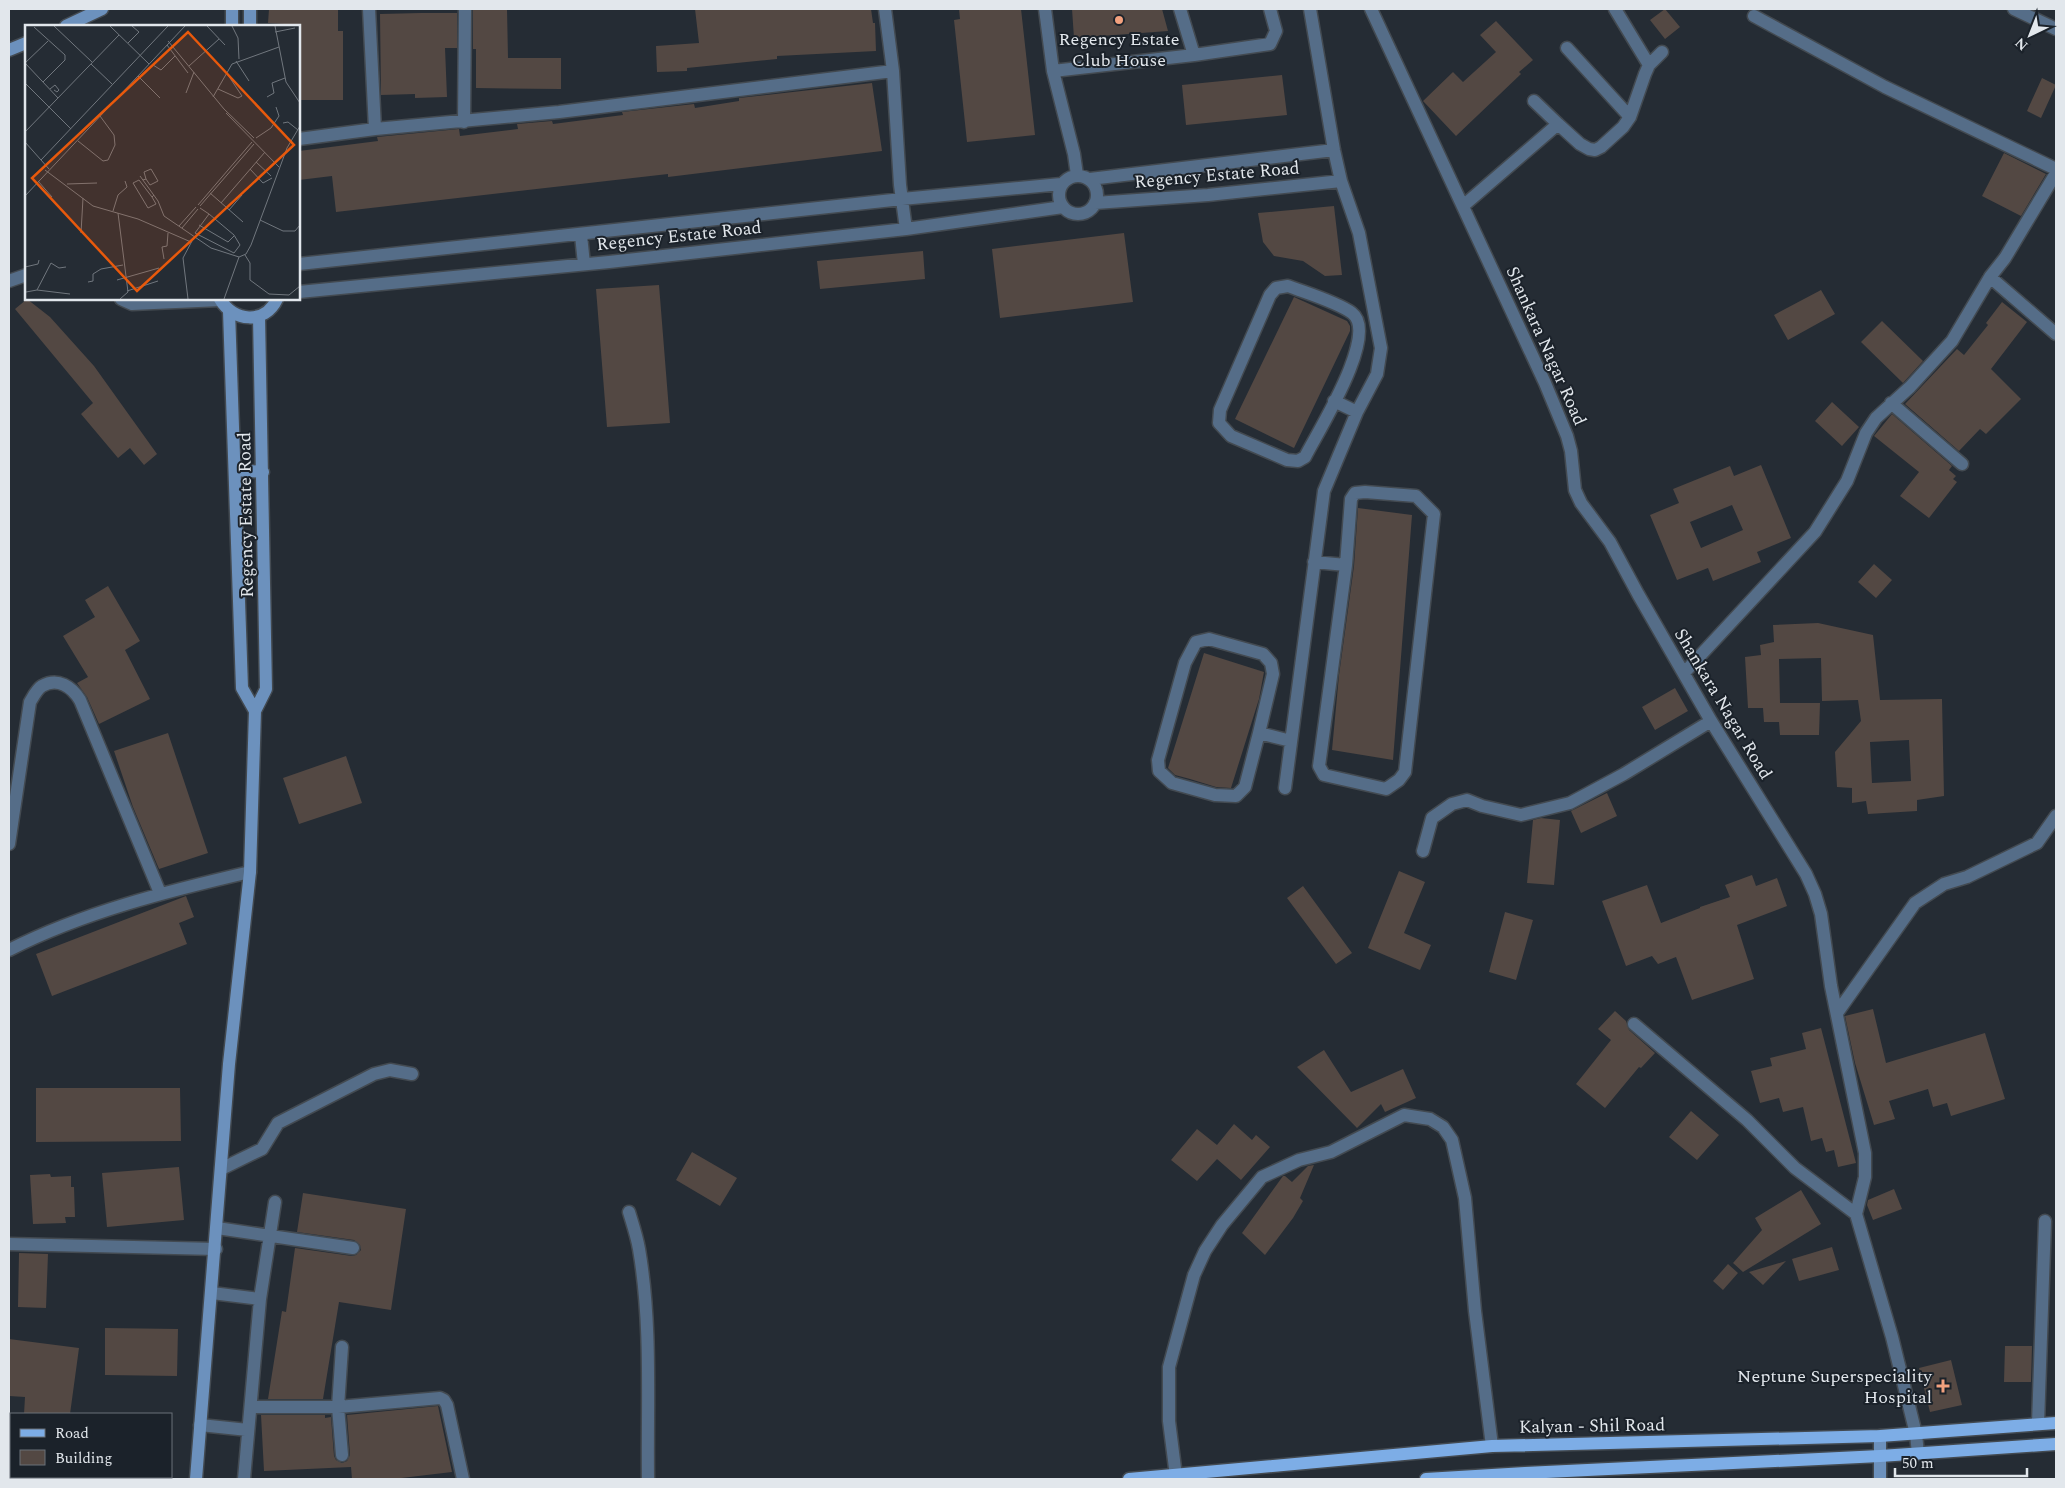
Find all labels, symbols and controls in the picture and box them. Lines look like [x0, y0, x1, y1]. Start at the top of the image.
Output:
north arrow [2005, 10, 2055, 60]
marker: Regency Estate Club House [1113, 14, 1125, 26]
inset map [25, 25, 300, 300]
place label: Regency Estate Club House [1059, 26, 1179, 74]
text: N [2010, 33, 2033, 56]
street label: Regency Estate Road [1133, 154, 1301, 196]
street label: Regency Estate Road [595, 214, 763, 258]
street label: Shankara Nagar Road [1499, 262, 1593, 430]
street label: Regency Estate Road [231, 432, 261, 598]
street label: Shankara Nagar Road [1667, 623, 1779, 785]
place label: Neptune Superspeciality Hospital [1737, 1363, 1933, 1411]
marker: Neptune Superspeciality Hospital [1936, 1379, 1950, 1393]
street label: Kalyan - Shil Road [1519, 1411, 1665, 1441]
legend [10, 1413, 172, 1478]
text: Road [55, 1422, 89, 1445]
scale bar [1895, 1446, 2028, 1478]
text: Building [55, 1447, 112, 1470]
text: 50 m [1902, 1452, 1934, 1475]

